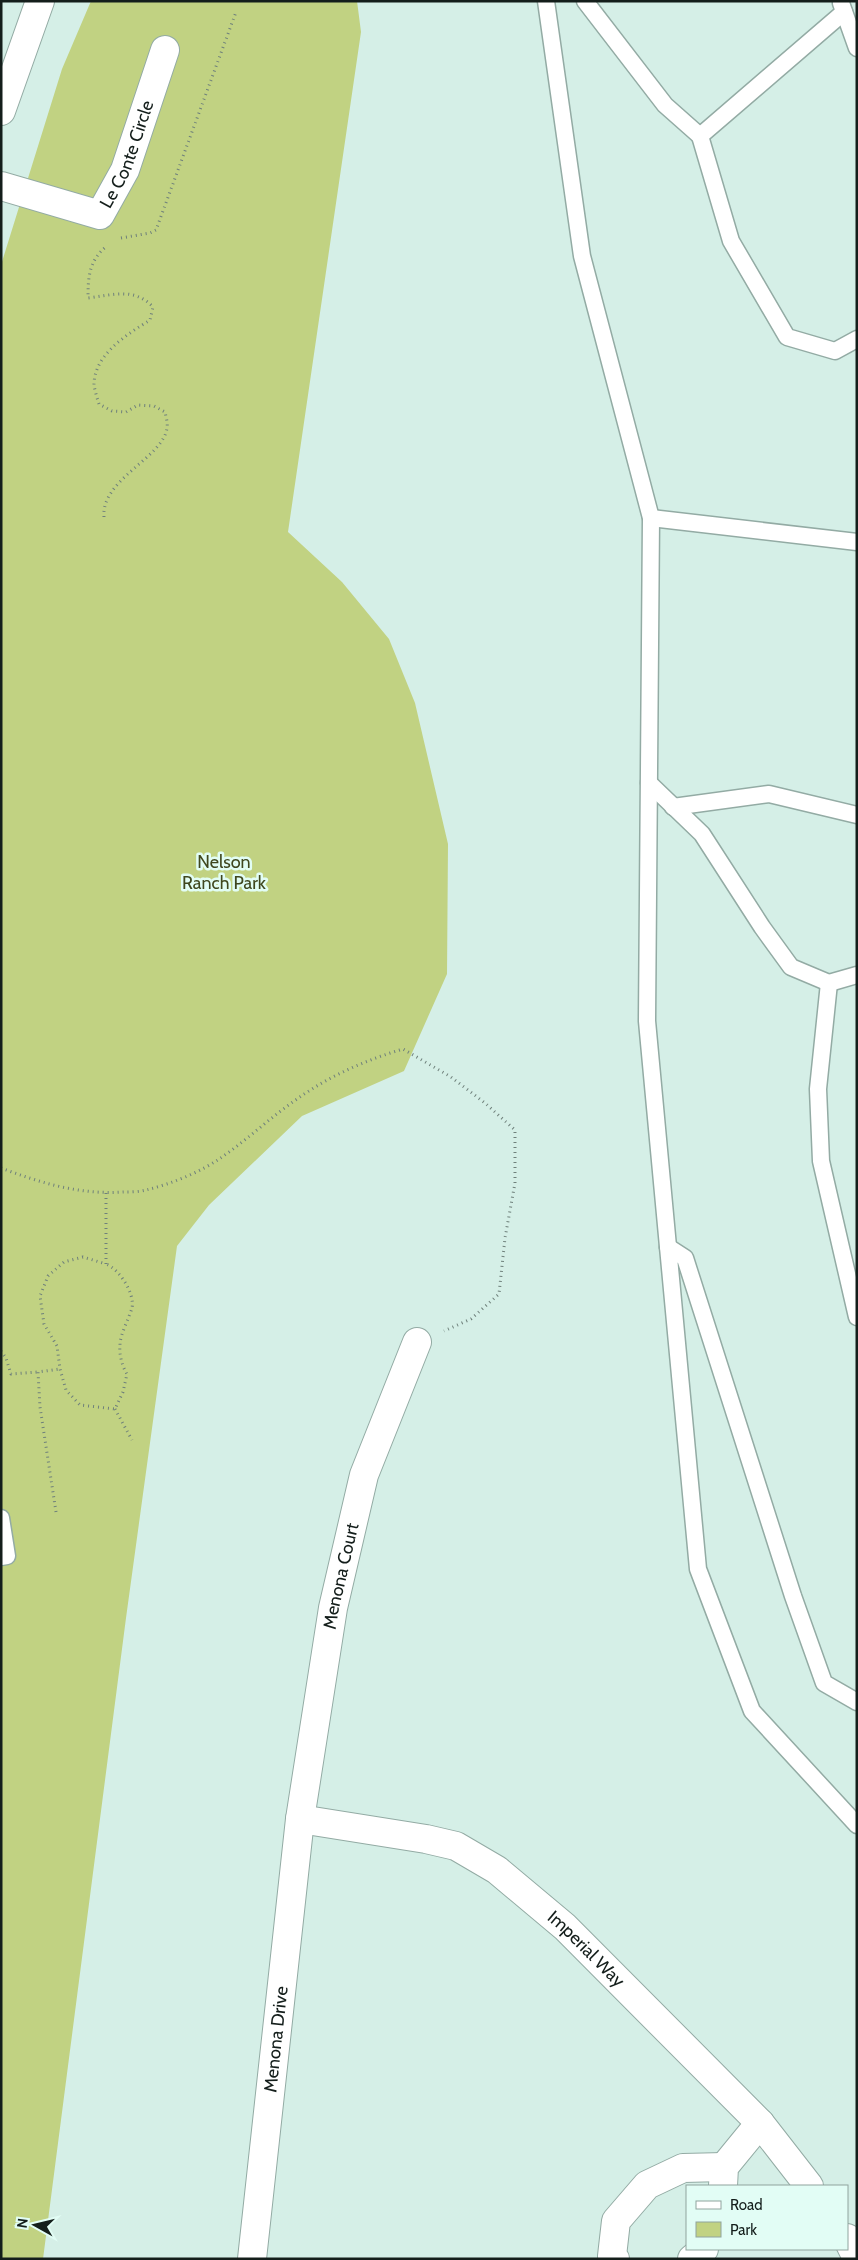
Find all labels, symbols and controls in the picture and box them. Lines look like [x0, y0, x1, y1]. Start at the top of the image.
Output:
street label: Le Conte Circle [95, 98, 158, 212]
park label: Nelson Ranch Park [182, 851, 267, 894]
street label: Menona Court [319, 1521, 363, 1631]
street label: Imperial Way [543, 1906, 629, 1992]
street label: Menona Drive [259, 1985, 293, 2094]
legend [686, 2185, 848, 2250]
text: Road [730, 2196, 763, 2214]
north arrow [10, 2200, 60, 2250]
text: N [13, 2217, 32, 2229]
text: Park [730, 2221, 757, 2239]

